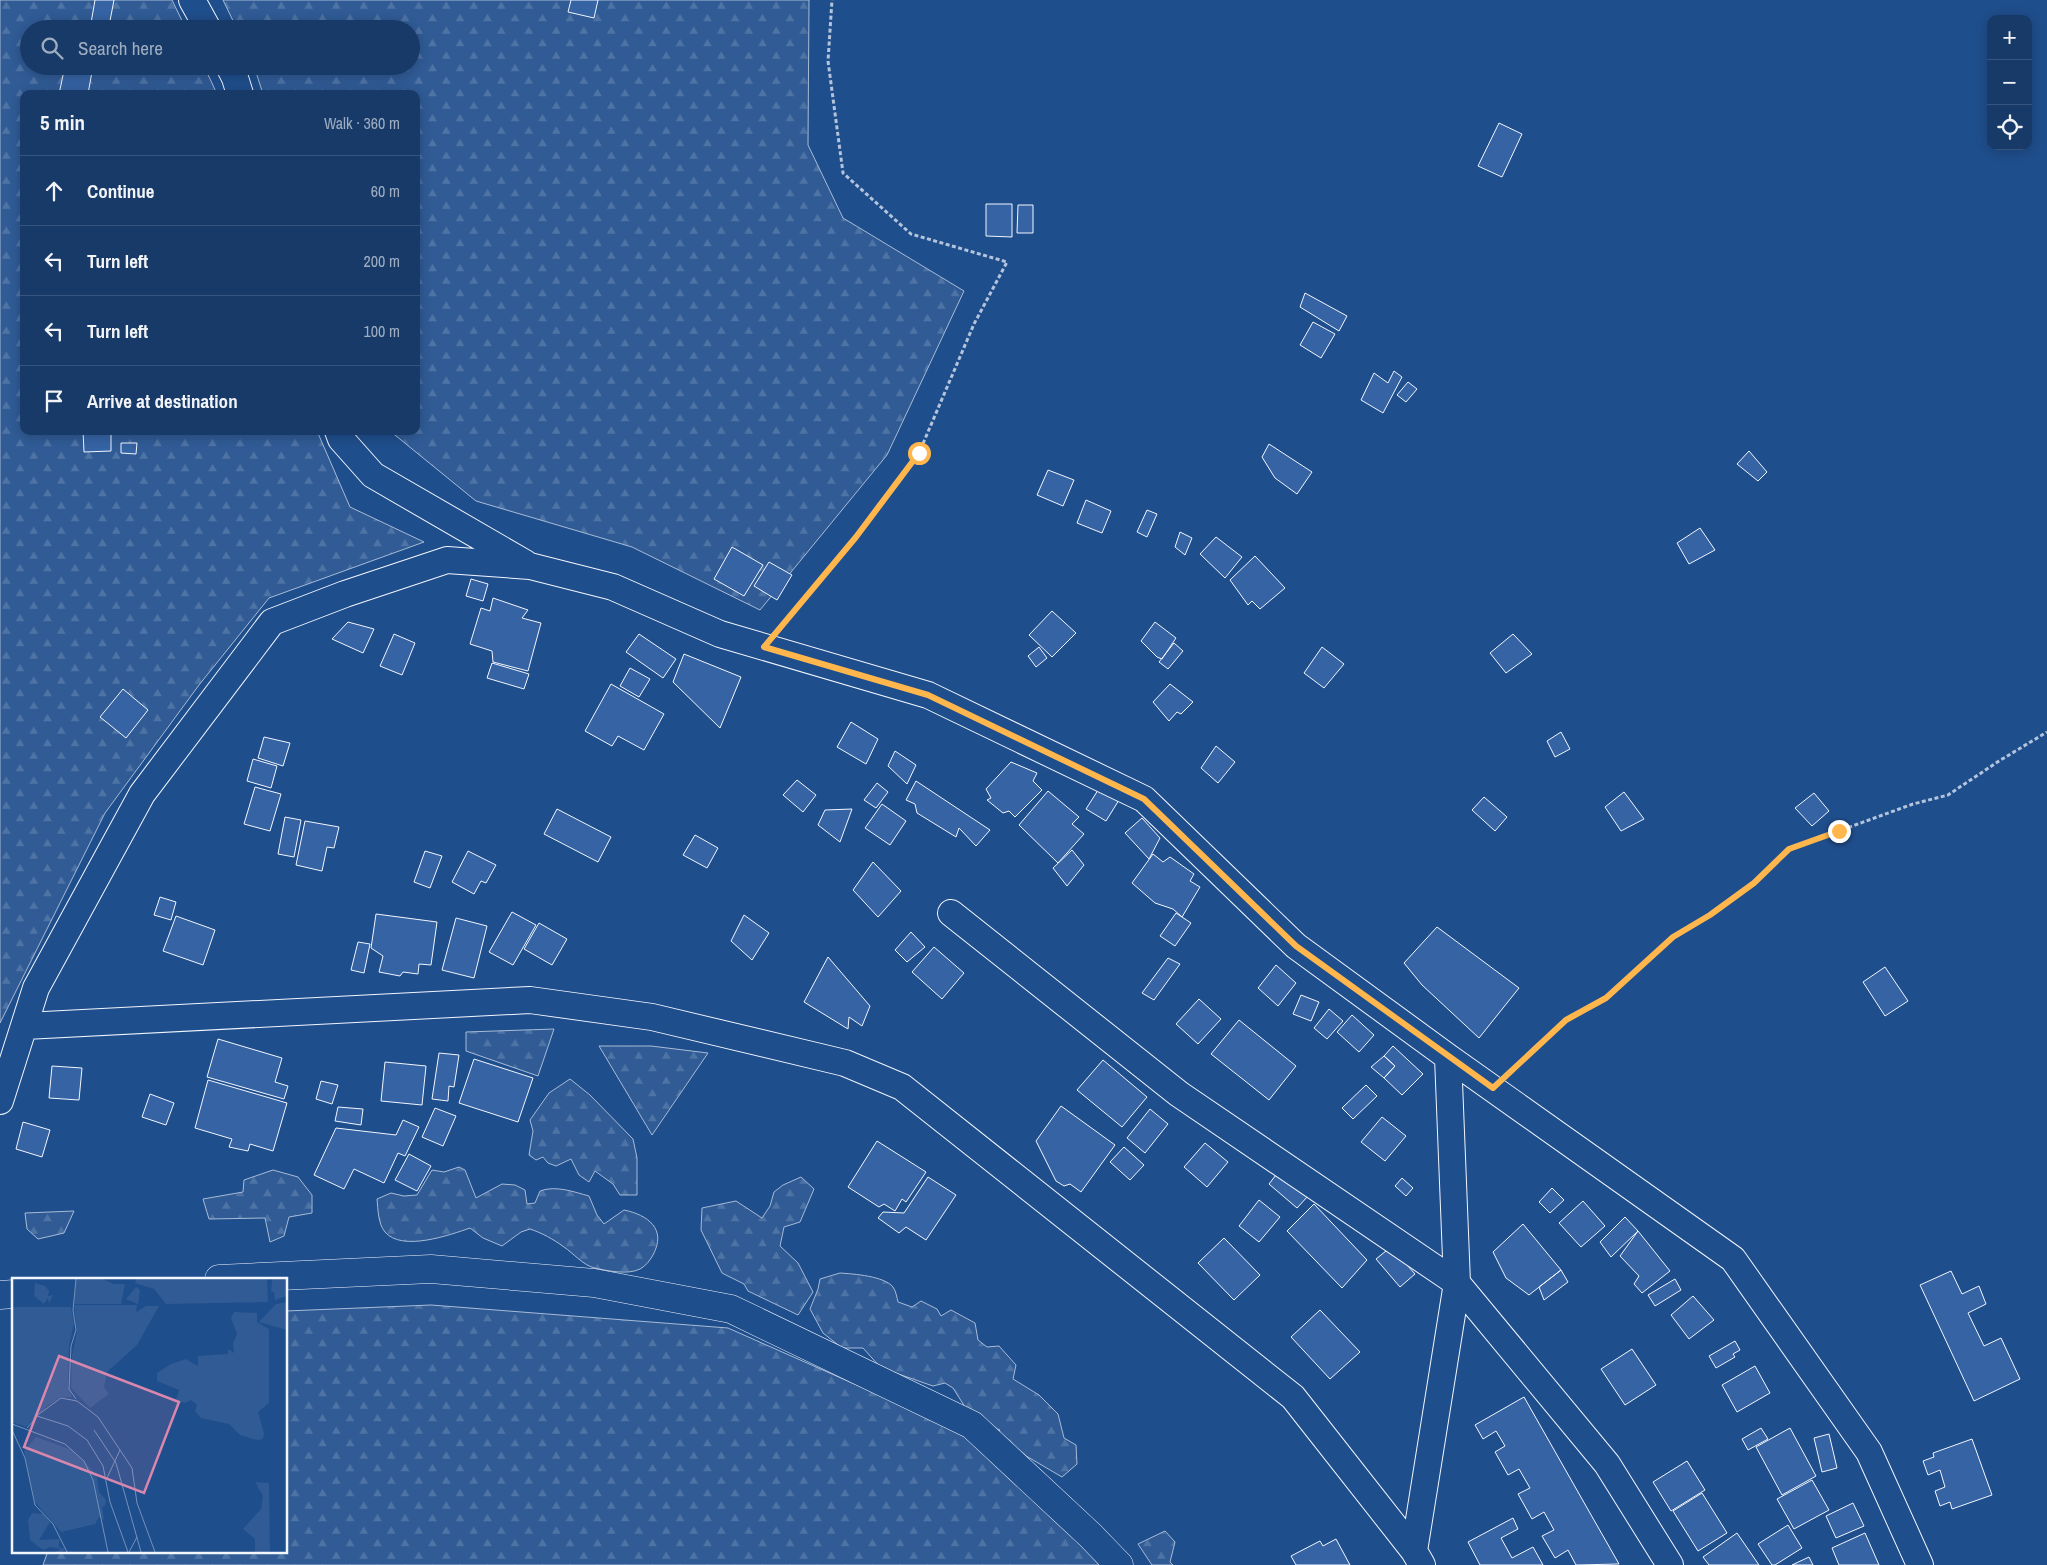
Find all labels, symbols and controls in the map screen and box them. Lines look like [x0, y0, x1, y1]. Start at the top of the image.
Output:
map controls [1987, 15, 2032, 150]
button: + [1987, 15, 2032, 60]
search box [20, 20, 420, 75]
icon: search [38, 34, 66, 62]
text: Search here [78, 35, 163, 61]
button: − [1987, 60, 2032, 105]
button: locate [1987, 105, 2032, 150]
text: 5 min [40, 108, 85, 137]
text: Walk · 360 m [324, 112, 400, 134]
icon: ahead [40, 177, 68, 205]
text: Continue [87, 178, 155, 204]
text: 60 m [371, 180, 400, 202]
icon: left [40, 247, 68, 275]
text: Turn left [87, 248, 148, 274]
text: 200 m [364, 250, 400, 272]
icon: left [40, 317, 68, 345]
text: Turn left [87, 318, 148, 344]
text: 100 m [364, 320, 400, 342]
icon: arrive [40, 387, 68, 415]
text: Arrive at destination [87, 388, 238, 414]
route start [908, 442, 931, 465]
route end [1828, 820, 1851, 843]
inset map [12, 1278, 288, 1552]

